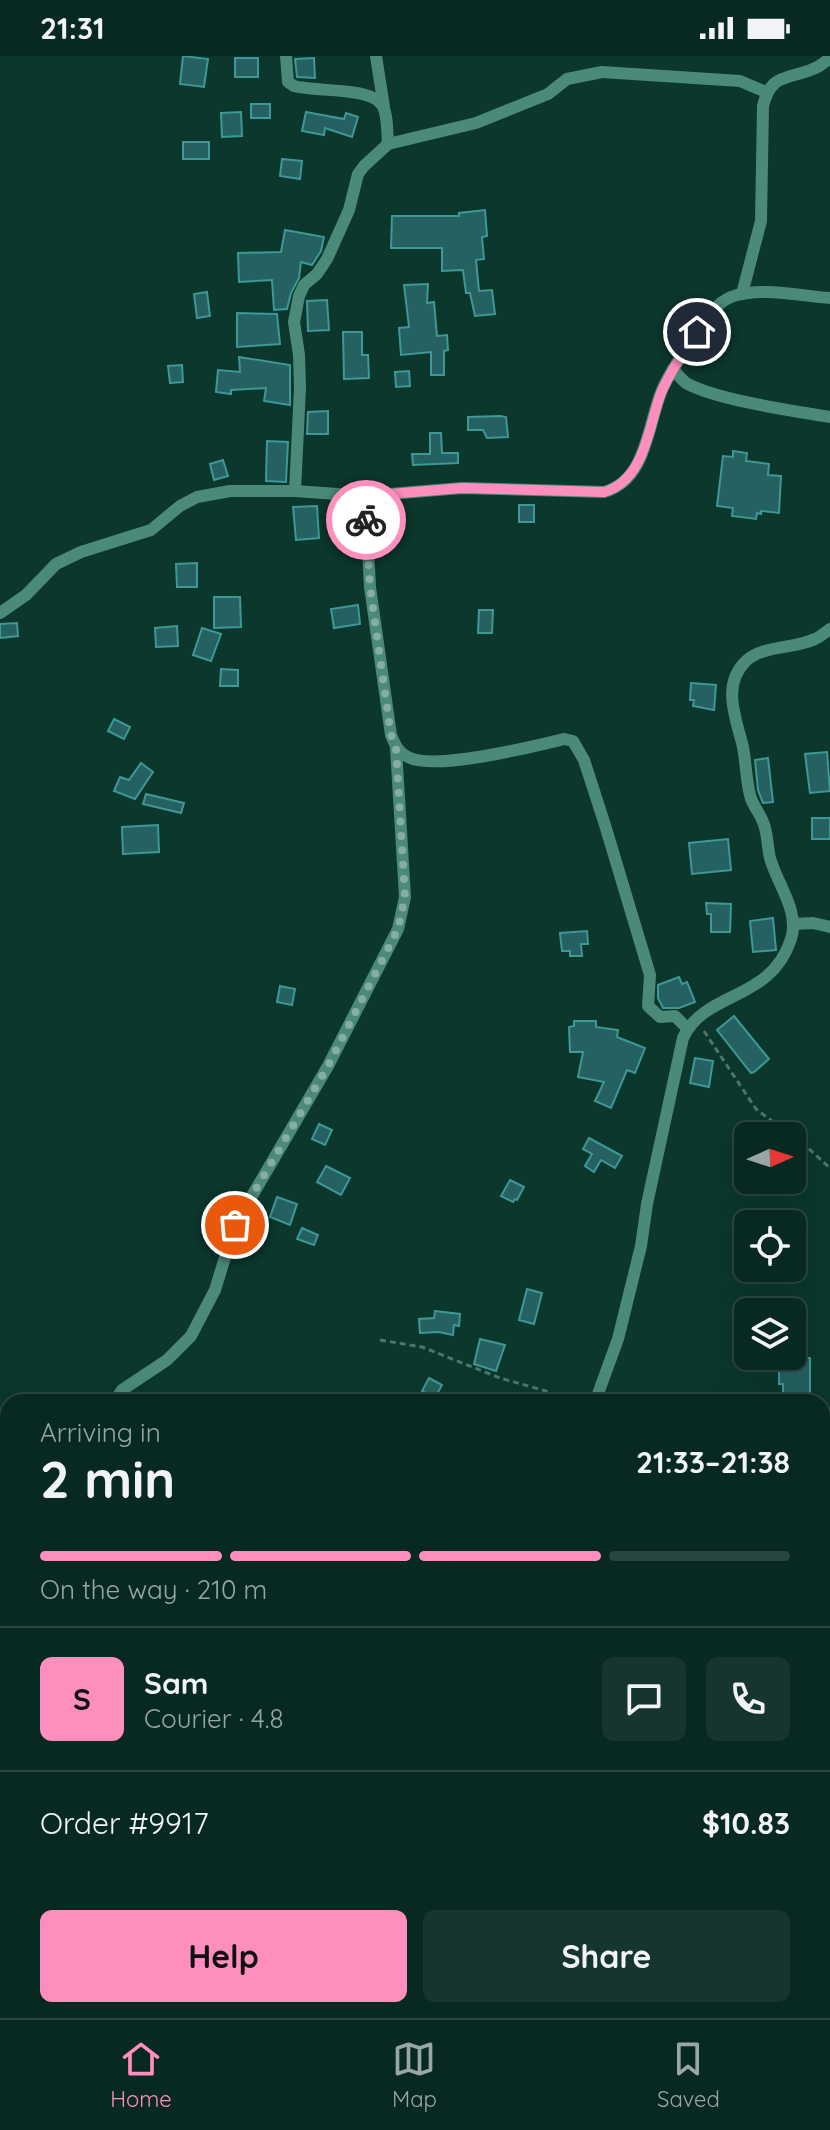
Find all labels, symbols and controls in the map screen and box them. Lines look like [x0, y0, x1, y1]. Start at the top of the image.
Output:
text: 21:31 [40, 9, 105, 47]
pin [663, 298, 731, 366]
icon: home [675, 310, 719, 354]
courier [326, 480, 406, 560]
icon: bike [344, 498, 388, 542]
north arrow [734, 1122, 806, 1194]
map controls [734, 1122, 806, 1370]
pin [201, 1191, 269, 1259]
icon: bag [213, 1203, 257, 1247]
button: locate [734, 1210, 806, 1282]
button: layers [734, 1298, 806, 1370]
text: Arriving in [40, 1416, 161, 1449]
text: 21:33–21:38 [636, 1443, 790, 1481]
text: 2 min [40, 1446, 175, 1511]
text: On the way · 210 m [40, 1573, 267, 1606]
button: chat [602, 1657, 686, 1741]
button: phone [706, 1657, 790, 1741]
text: Sam [144, 1664, 208, 1702]
text: S [73, 1680, 91, 1718]
text: Courier · 4.8 [144, 1702, 283, 1735]
text: Order #9917 [40, 1804, 209, 1842]
text: $10.83 [702, 1804, 790, 1842]
button: Help [40, 1910, 407, 2002]
button: Share [423, 1910, 790, 2002]
tab: Home [110, 2037, 172, 2113]
tab: Map [392, 2037, 437, 2113]
tab: Saved [657, 2037, 720, 2113]

